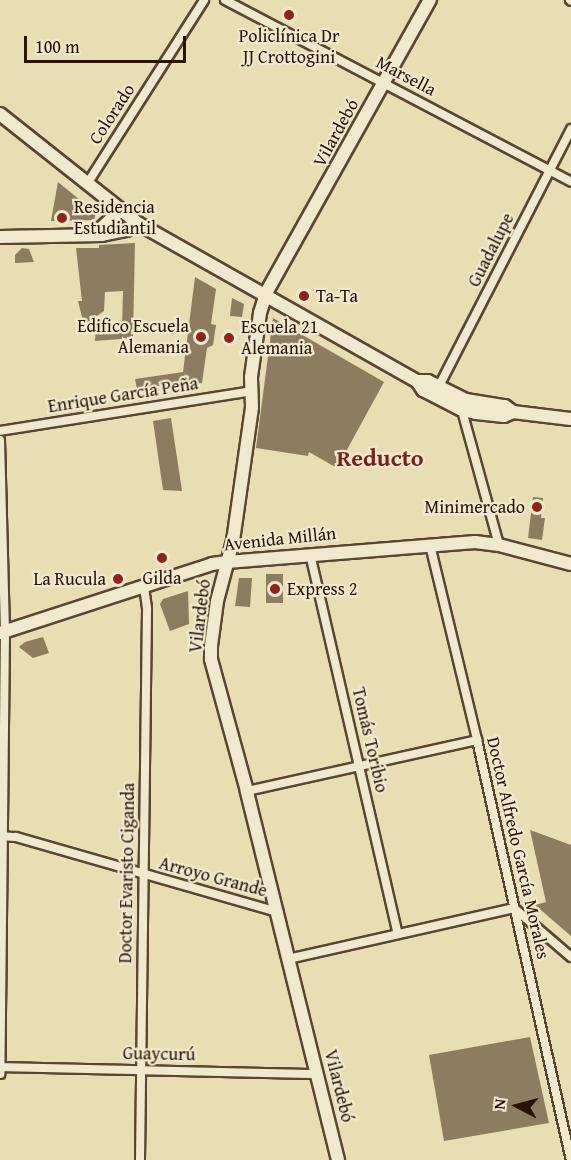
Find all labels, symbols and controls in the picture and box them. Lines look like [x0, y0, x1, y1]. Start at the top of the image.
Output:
marker: Policlínica Dr JJ Crottogini [280, 6, 298, 24]
scale bar [27, 24, 189, 62]
place label: Policlínica Dr JJ Crottogini [239, 26, 339, 68]
text: 100 m [35, 33, 80, 60]
street label: Marsella [372, 51, 440, 101]
street label: Colorado [84, 80, 140, 148]
street label: Vilardebó [309, 95, 363, 171]
place label: Residencia Estudiantil [74, 197, 156, 240]
street label: Guadalupe [463, 209, 519, 291]
marker: Residencia Estudiantil [55, 211, 69, 225]
place label: Ta-Ta [316, 285, 358, 307]
marker: Ta-Ta [297, 289, 311, 303]
place label: Edifico Escuela Alemania [77, 316, 189, 358]
place label: Escuela 21 Alemania [241, 317, 318, 360]
marker: Edifico Escuela Alemania [194, 330, 208, 344]
marker: Escuela 21 Alemania [222, 331, 236, 345]
street label: Enrique García Peña [46, 372, 200, 418]
district label: Reducto [336, 444, 424, 472]
place label: Minimercado [424, 496, 525, 518]
marker: Minimercado [530, 500, 544, 514]
street label: Avenida Millán [223, 522, 337, 556]
marker: Gilda [155, 551, 169, 565]
place label: Gilda [143, 567, 181, 589]
place label: La Rucula [33, 568, 106, 590]
marker: La Rucula [111, 572, 125, 586]
street label: Vilardebó [185, 578, 215, 654]
place label: Express 2 [287, 578, 357, 600]
marker: Express 2 [268, 582, 282, 596]
street label: Tomás Toribio [347, 685, 393, 795]
street label: Doctor Alfredo García Morales [482, 735, 554, 961]
street label: Doctor Evaristo Ciganda [115, 782, 139, 964]
street label: Arroyo Grande [157, 852, 269, 902]
street label: Guaycurú [122, 1043, 196, 1065]
street label: Vilardebó [320, 1047, 358, 1125]
north arrow [487, 1076, 547, 1136]
text: N [487, 1098, 512, 1111]

